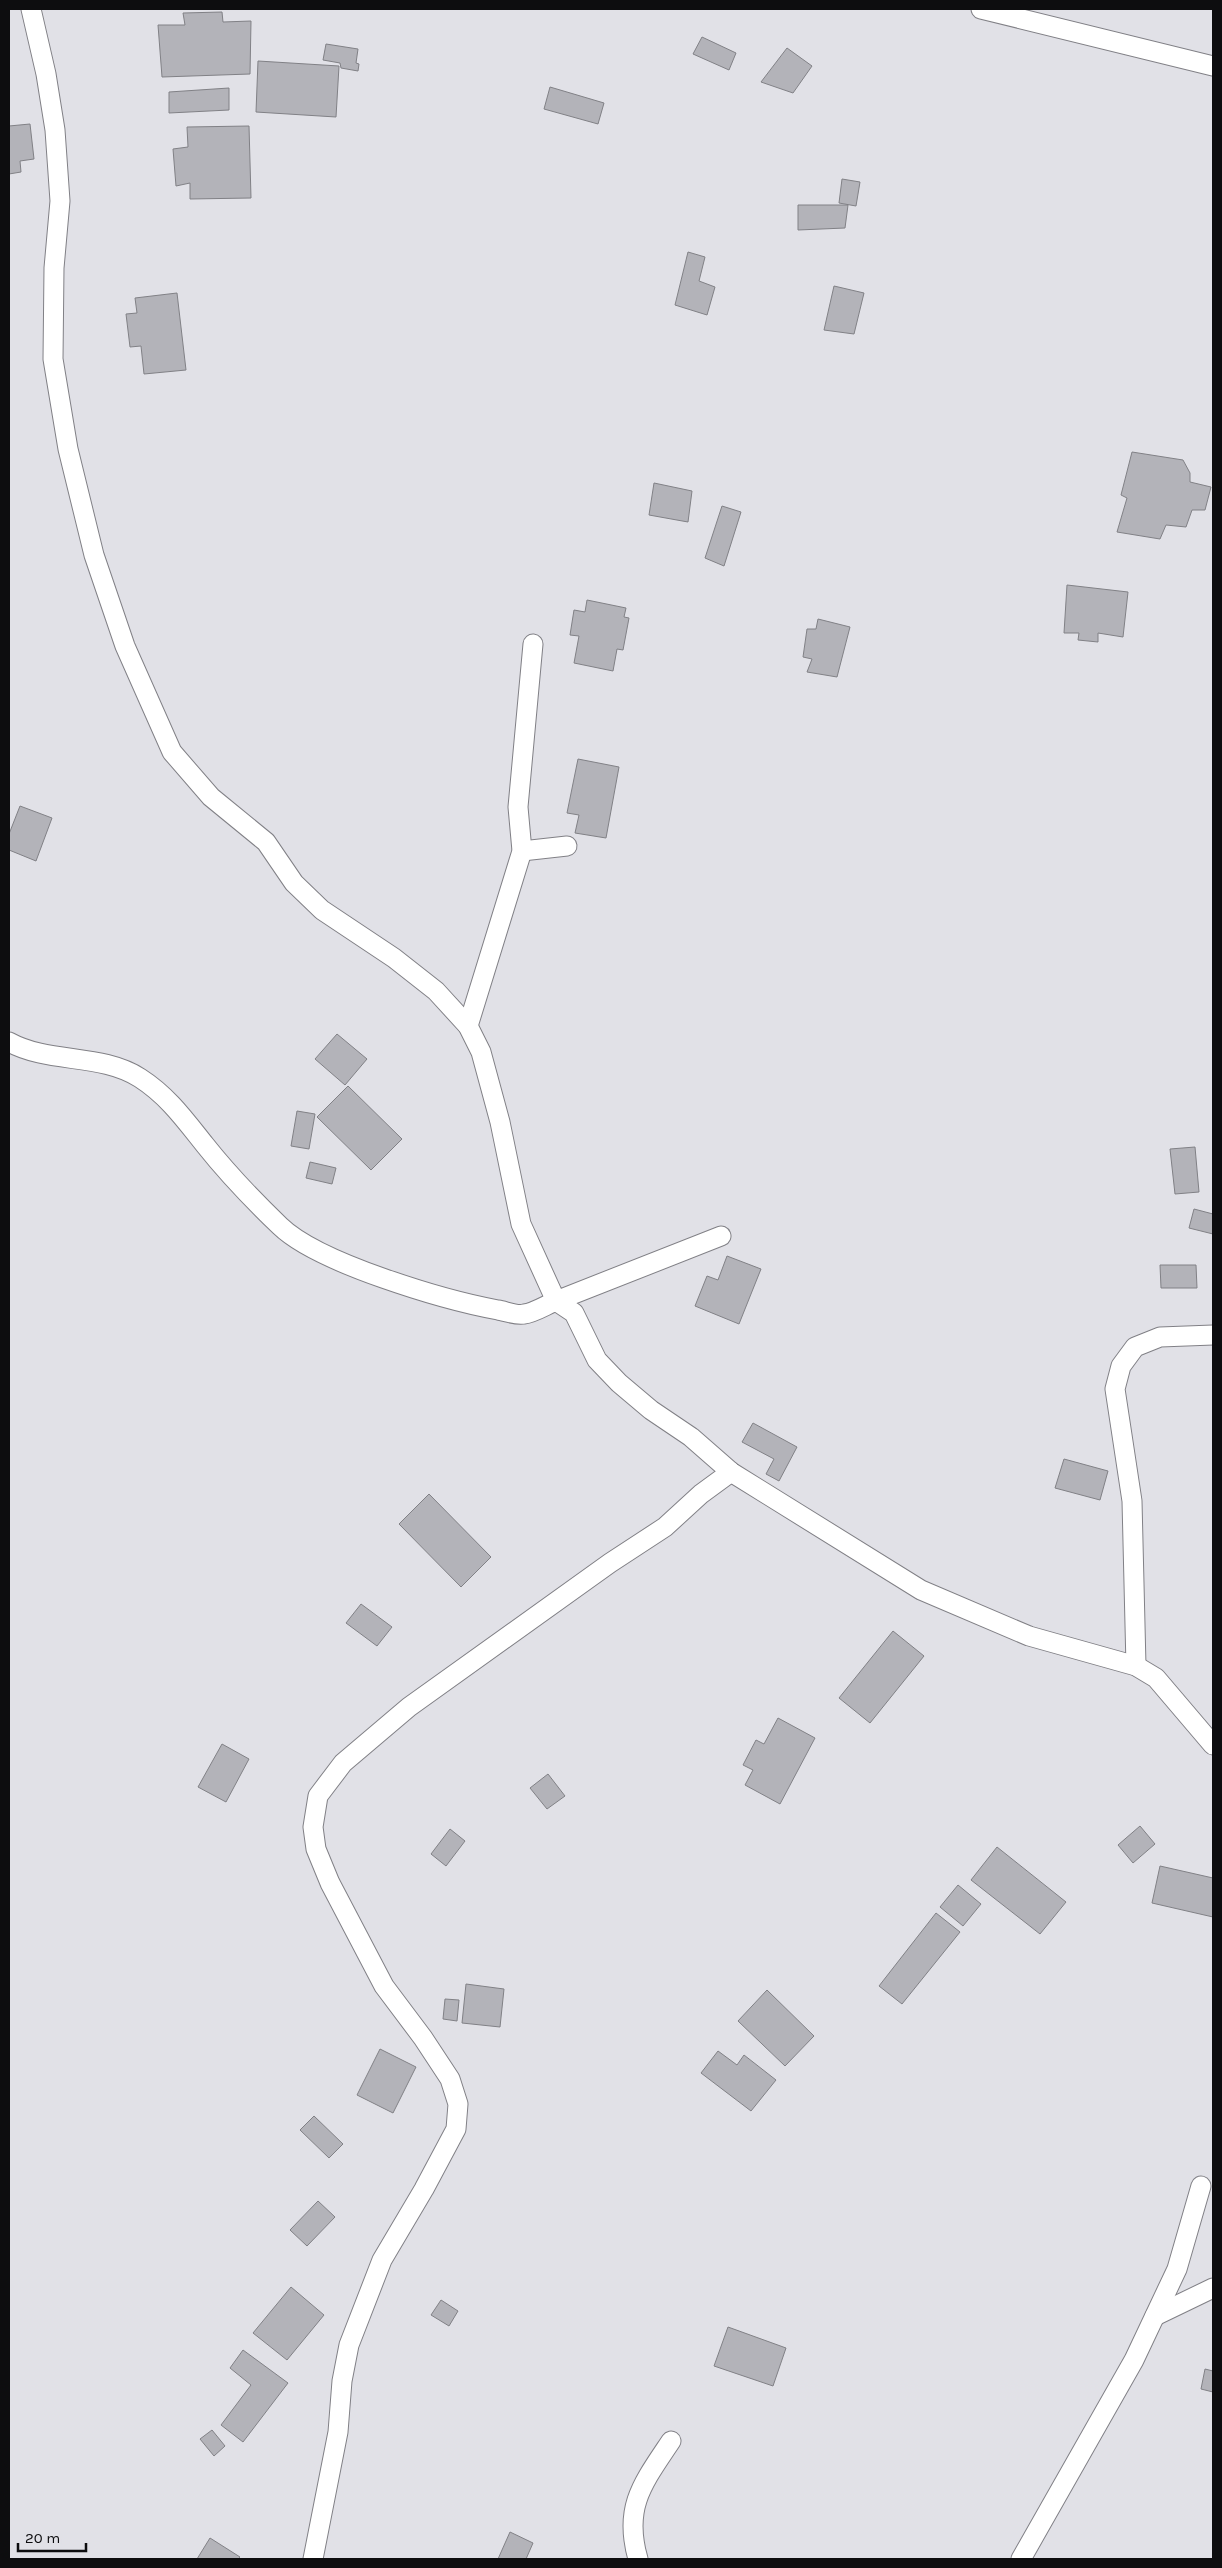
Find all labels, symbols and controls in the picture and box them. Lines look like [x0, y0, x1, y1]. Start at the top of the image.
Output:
scale bar [18, 2520, 85, 2552]
text: 20 m [25, 2529, 60, 2547]

